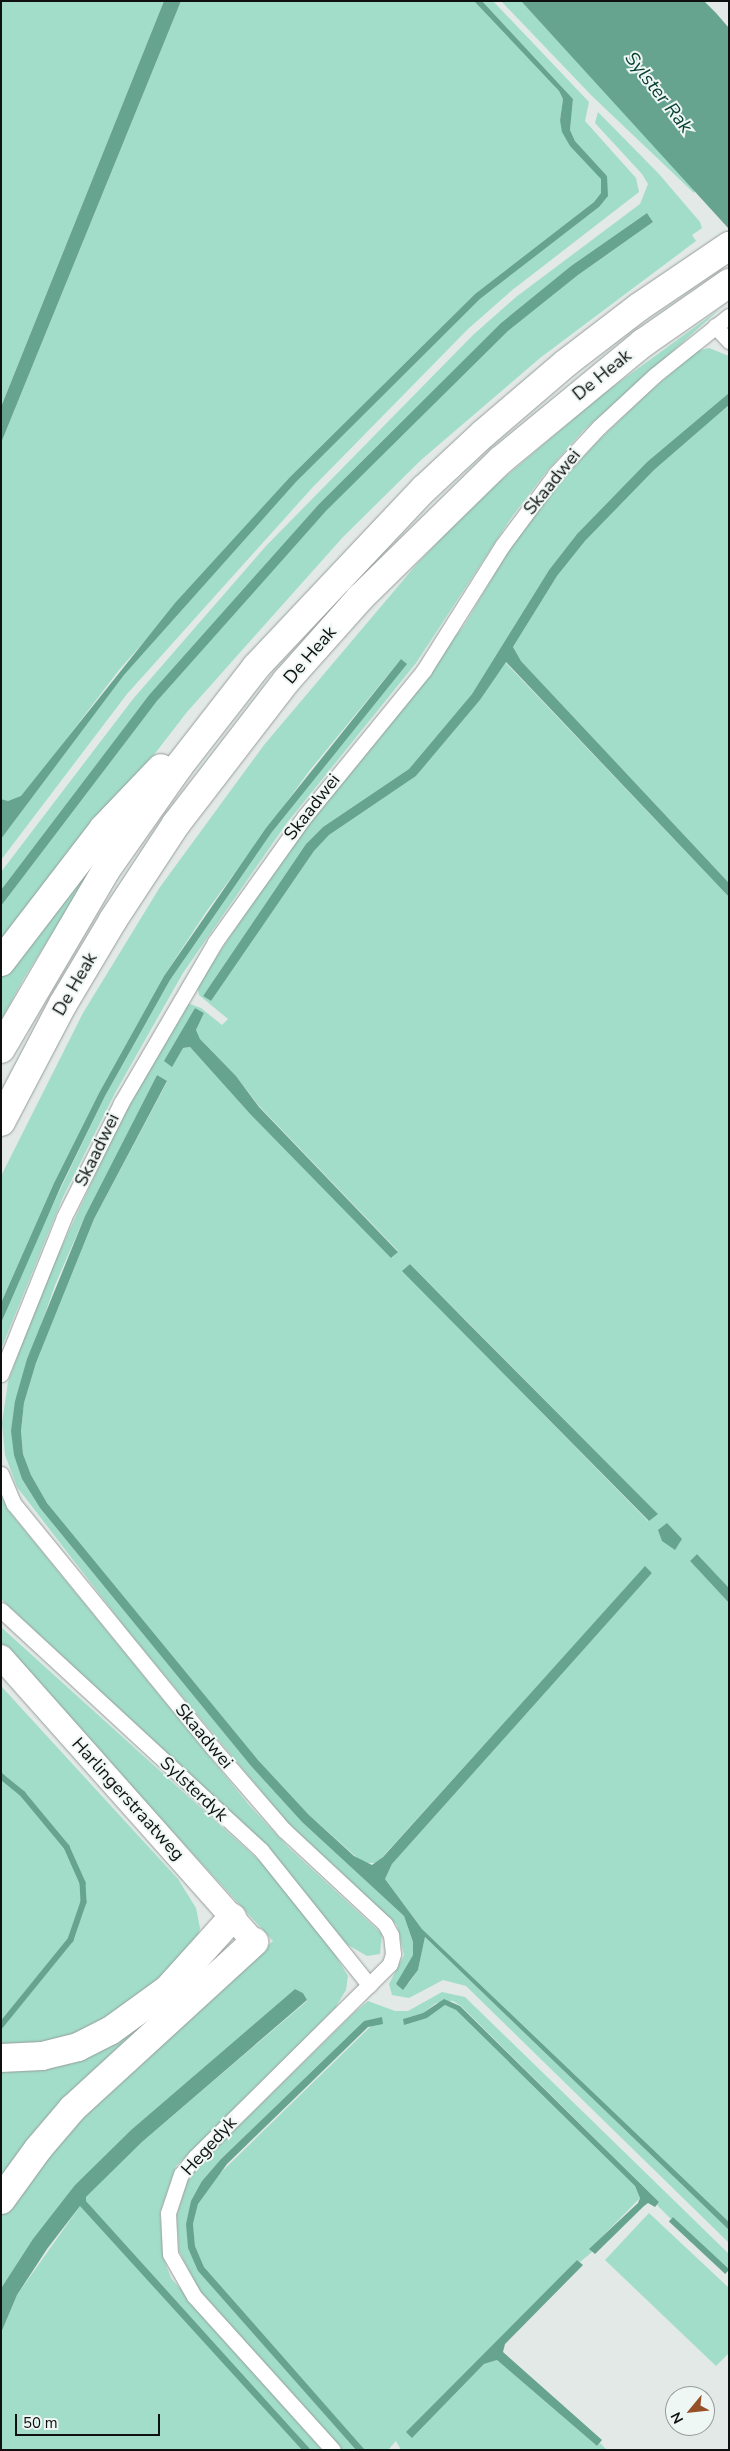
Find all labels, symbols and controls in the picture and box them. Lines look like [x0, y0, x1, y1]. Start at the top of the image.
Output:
water label: Sylster Rak [619, 48, 697, 138]
street label: De Heak [568, 345, 636, 405]
street label: Skaadwei [519, 445, 585, 519]
street label: De Heak [279, 622, 341, 688]
street label: Skaadwei [279, 769, 345, 845]
street label: De Heak [48, 949, 102, 1019]
street label: Skaadwei [70, 1110, 124, 1190]
street label: Skaadwei [171, 1699, 237, 1773]
street label: Harlingerstraatweg [67, 1733, 189, 1865]
street label: Sylsterdyk [156, 1752, 232, 1826]
street label: Hegedyk [177, 2112, 241, 2180]
north arrow [665, 2386, 715, 2436]
scale bar [18, 2404, 162, 2436]
text: N [666, 2409, 688, 2427]
text: 50 m [23, 2413, 58, 2433]

